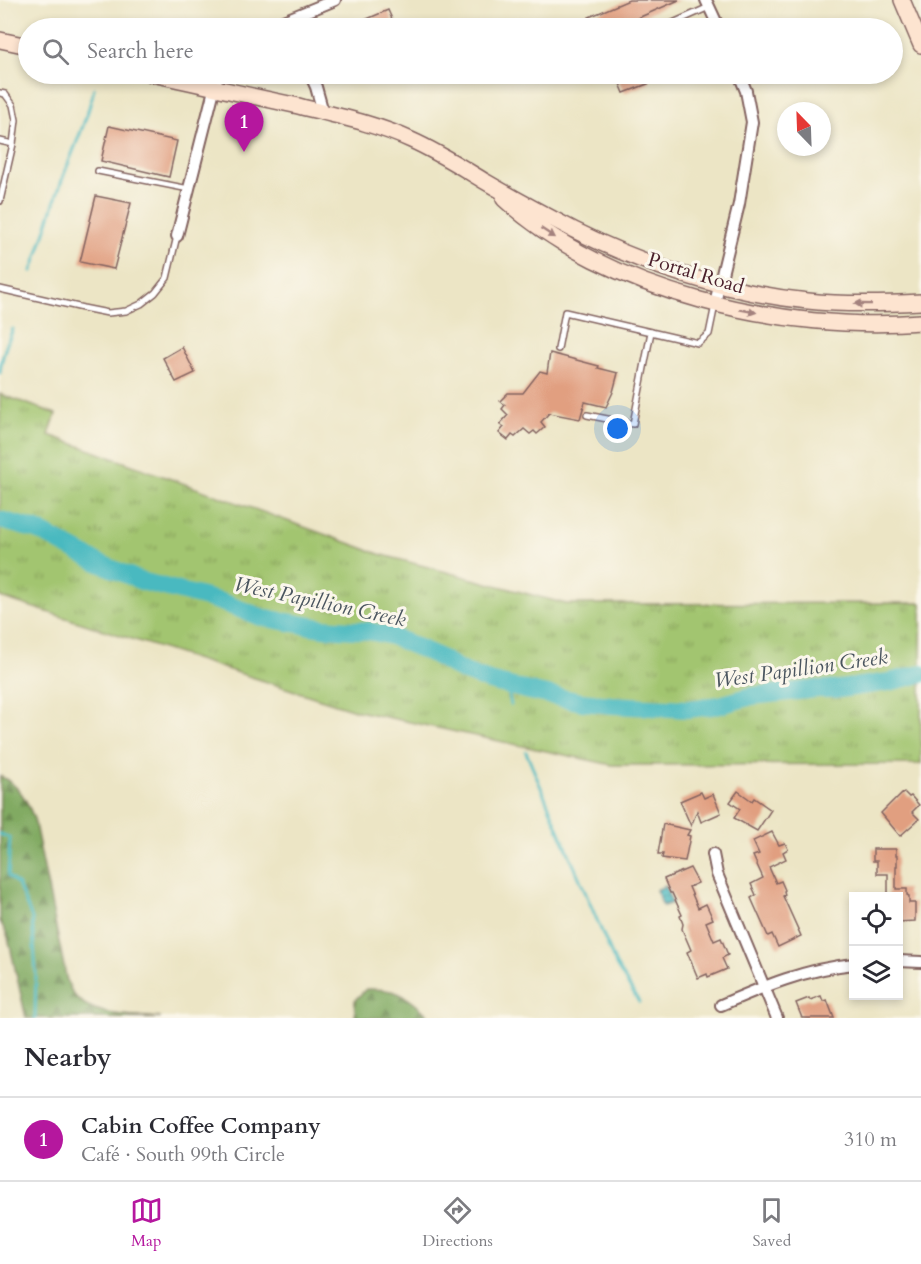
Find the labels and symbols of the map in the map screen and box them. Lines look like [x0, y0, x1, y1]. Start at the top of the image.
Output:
pin: 1 [224, 102, 264, 152]
north arrow [777, 102, 831, 156]
one-way arrow [540, 227, 556, 238]
street label: Portal Road [645, 246, 748, 301]
one-way arrow [853, 299, 872, 308]
one-way arrow [739, 307, 758, 316]
your location [603, 414, 632, 443]
water label: West Papillion Creek [231, 570, 409, 635]
water label: West Papillion Creek [712, 642, 890, 696]

